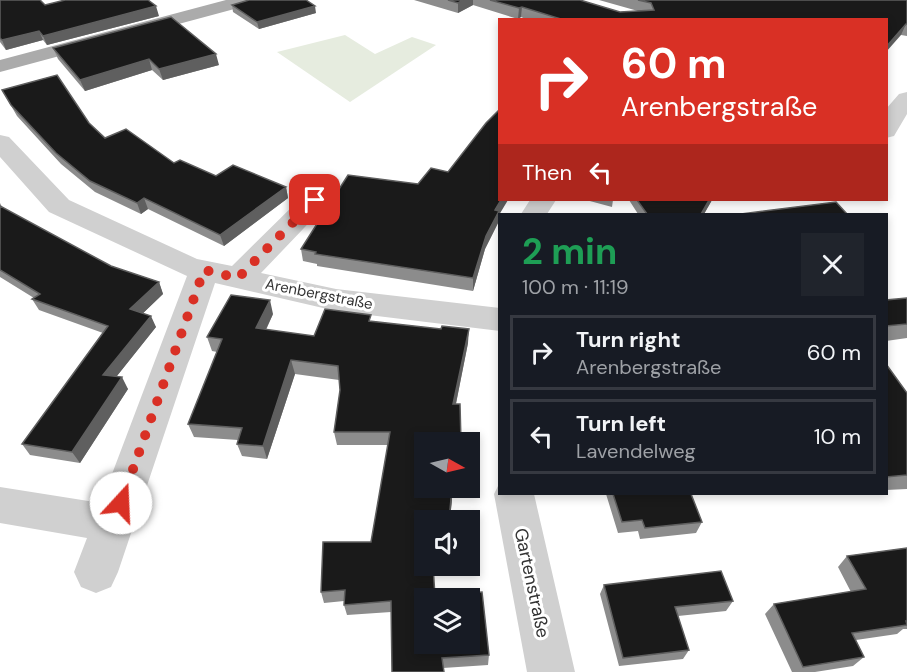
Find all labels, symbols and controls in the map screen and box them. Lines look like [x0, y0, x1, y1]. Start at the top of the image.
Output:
text: 60 m [621, 36, 727, 91]
icon: right [522, 42, 600, 120]
text: Arenbergstraße [621, 89, 817, 124]
icon: left [584, 156, 617, 189]
text: Then [522, 158, 572, 187]
pin [289, 174, 340, 225]
icon: arrive [298, 183, 331, 216]
text: 2 min [522, 228, 617, 275]
button: close [801, 233, 864, 296]
street label: Arenbergstraße [264, 274, 374, 314]
text: 100 m · 11:19 [522, 274, 629, 300]
text: Turn right [576, 325, 681, 354]
icon: right [525, 336, 558, 369]
text: 60 m [807, 338, 861, 367]
text: Arenbergstraße [576, 354, 721, 380]
text: Turn left [576, 409, 666, 438]
icon: left [525, 420, 558, 453]
text: 10 m [814, 422, 861, 451]
north arrow [414, 432, 480, 498]
map controls [414, 432, 480, 654]
text: Lavendelweg [576, 438, 696, 464]
position arrow [89, 471, 153, 535]
button: sound [414, 510, 480, 576]
street label: Gartenstraße [509, 526, 555, 640]
button: layers [414, 588, 480, 654]

